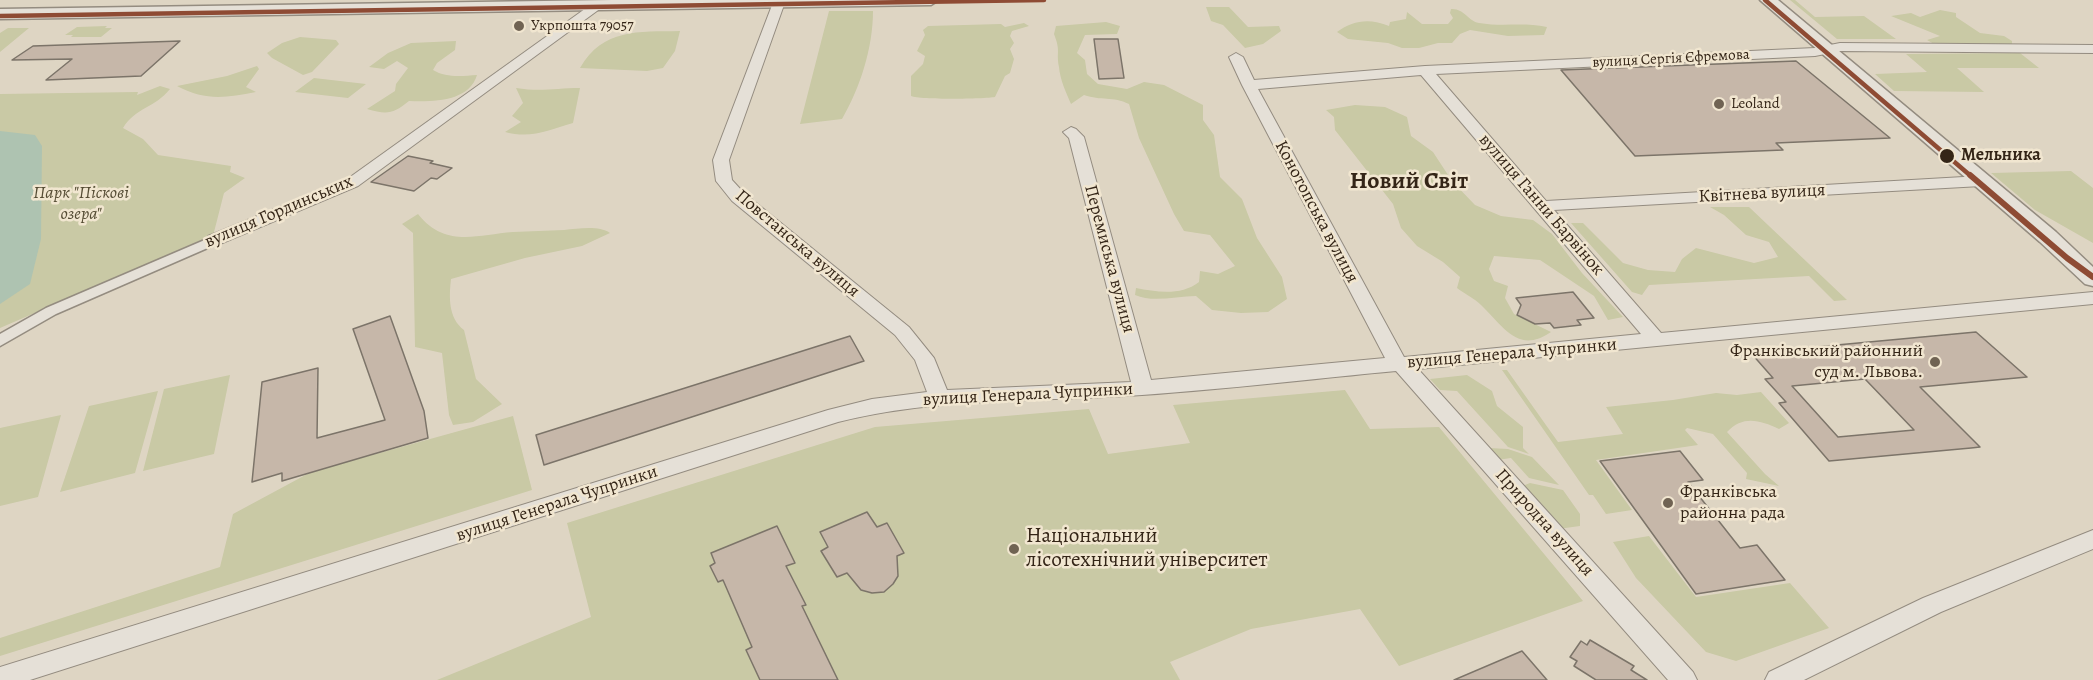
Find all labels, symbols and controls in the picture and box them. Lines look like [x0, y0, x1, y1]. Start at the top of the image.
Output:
place label: Укрпошта 79057 [531, 17, 634, 35]
marker: Укрпошта 79057 [512, 19, 526, 33]
street label: вулиця Сергія Єфремова [1592, 46, 1750, 72]
place label: Leoland [1731, 95, 1780, 113]
marker: Leoland [1712, 97, 1726, 111]
street label: вулиця Ганни Барвінок [1474, 130, 1608, 280]
street label: Конотопська вулиця [1269, 137, 1363, 287]
place label: Мельника [1961, 145, 2041, 167]
marker: Мельника [1938, 147, 1956, 165]
district label: Новий Світ [1350, 168, 1468, 196]
street label: вулиця Гординських [202, 171, 356, 253]
street label: Квітнева вулиця [1698, 180, 1826, 208]
park label: Парк "Піскові озера" [33, 183, 129, 226]
street label: Перемиська вулиця [1079, 183, 1139, 335]
street label: Повстанська вулиця [730, 186, 864, 302]
street label: вулиця Генерала Чупринки [1406, 334, 1618, 374]
place label: Франківський районний суд м. Львова. [1730, 341, 1923, 384]
marker: Франківський районний суд м. Львова. [1928, 355, 1942, 369]
street label: вулиця Генерала Чупринки [922, 379, 1134, 411]
street label: вулиця Генерала Чупринки [454, 461, 660, 547]
street label: Природна вулиця [1490, 465, 1598, 581]
place label: Франківська районна рада [1680, 482, 1785, 524]
marker: Франківська районна рада [1661, 496, 1675, 510]
place label: Національний лісотехнічний університет [1026, 524, 1268, 574]
marker: Національний лісотехнічний університет [1007, 542, 1021, 556]

